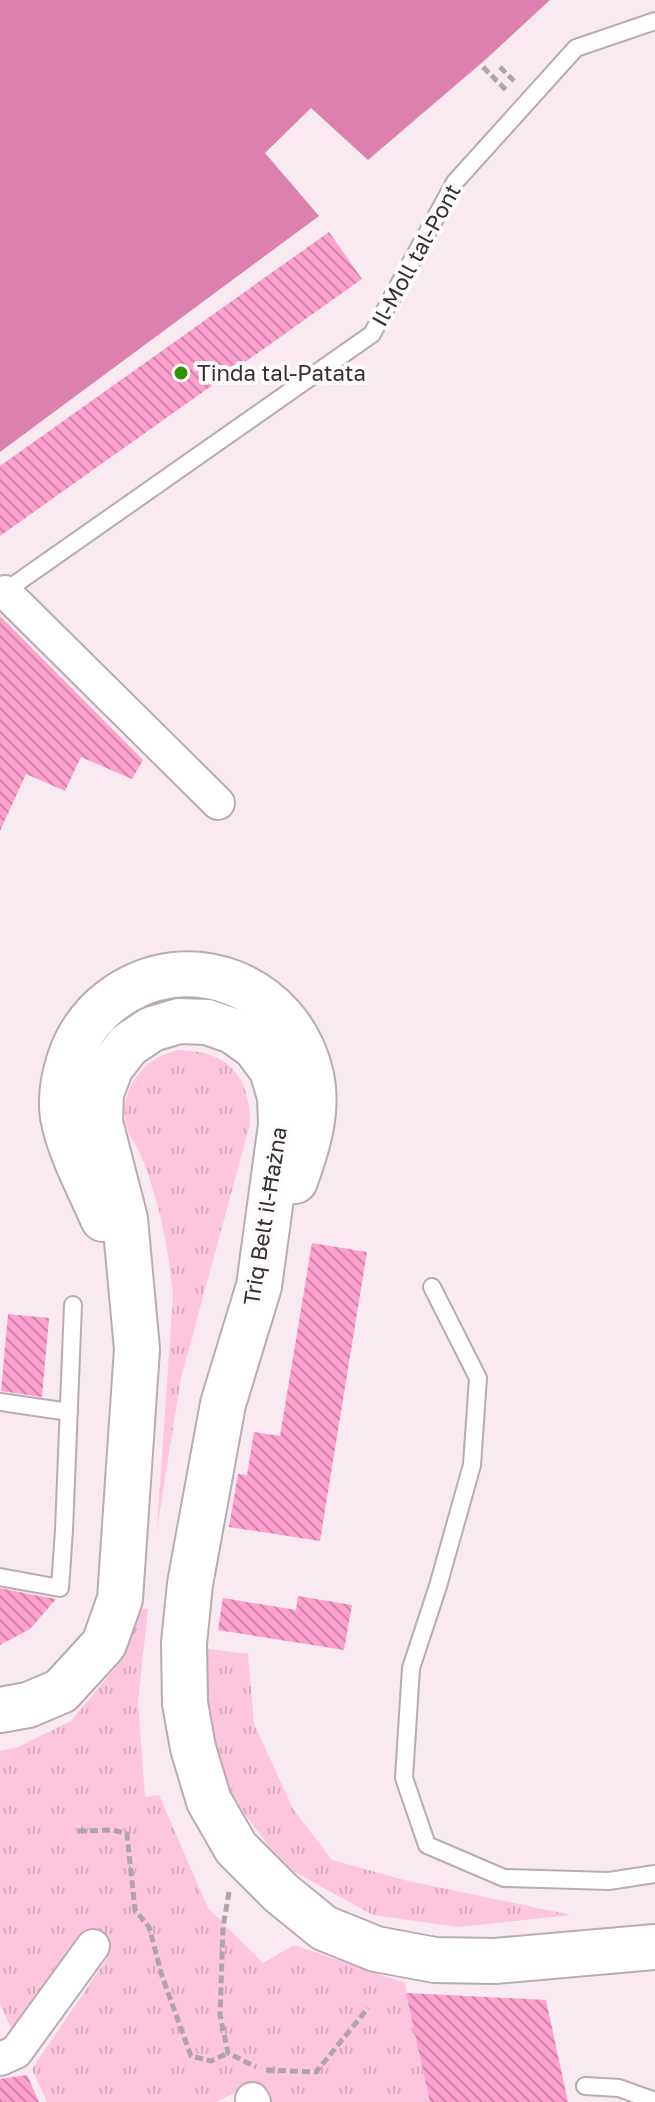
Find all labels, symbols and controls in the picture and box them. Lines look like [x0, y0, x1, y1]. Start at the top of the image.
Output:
street label: Il-Moll tal-Pont [365, 179, 466, 331]
place label: Tinda tal-Patata [197, 359, 366, 386]
marker: Tinda tal-Patata [172, 364, 190, 382]
street label: Triq Belt il-Ħażna [237, 1125, 292, 1307]

